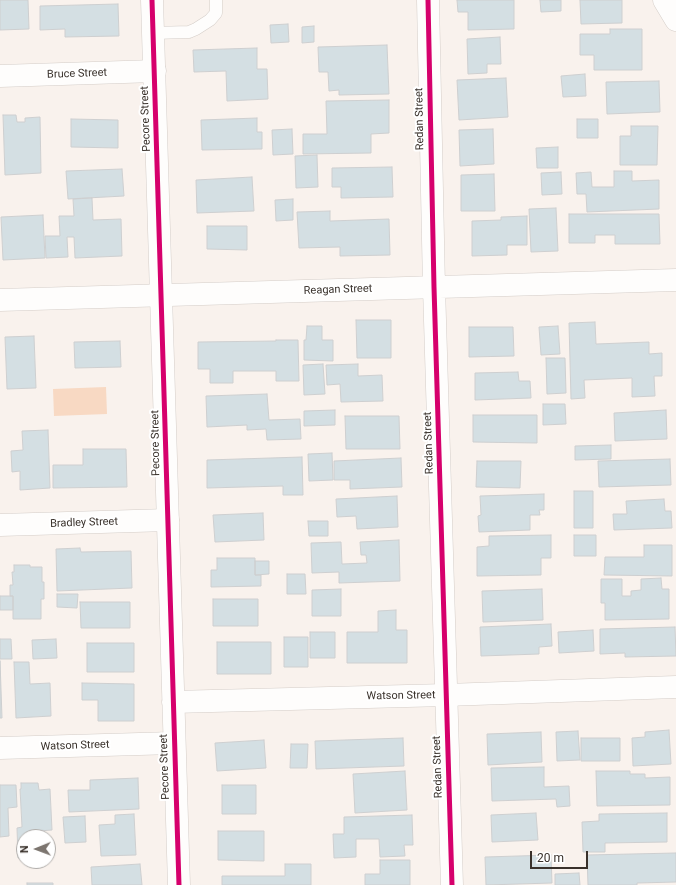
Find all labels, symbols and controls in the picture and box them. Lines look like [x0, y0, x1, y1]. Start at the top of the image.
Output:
street label: Bruce Street [47, 66, 107, 82]
street label: Pecore Street [138, 86, 154, 152]
street label: Redan Street [413, 88, 427, 150]
street label: Reagan Street [304, 282, 372, 298]
street label: Pecore Street [149, 410, 163, 476]
street label: Redan Street [421, 411, 437, 475]
street label: Bradley Street [50, 515, 118, 531]
street label: Watson Street [366, 689, 436, 703]
street label: Pecore Street [157, 734, 173, 800]
street label: Redan Street [430, 735, 446, 799]
street label: Watson Street [40, 738, 110, 754]
north arrow [16, 829, 56, 869]
scale bar [532, 843, 590, 869]
text: N [18, 845, 31, 853]
text: 20 m [537, 851, 564, 865]

